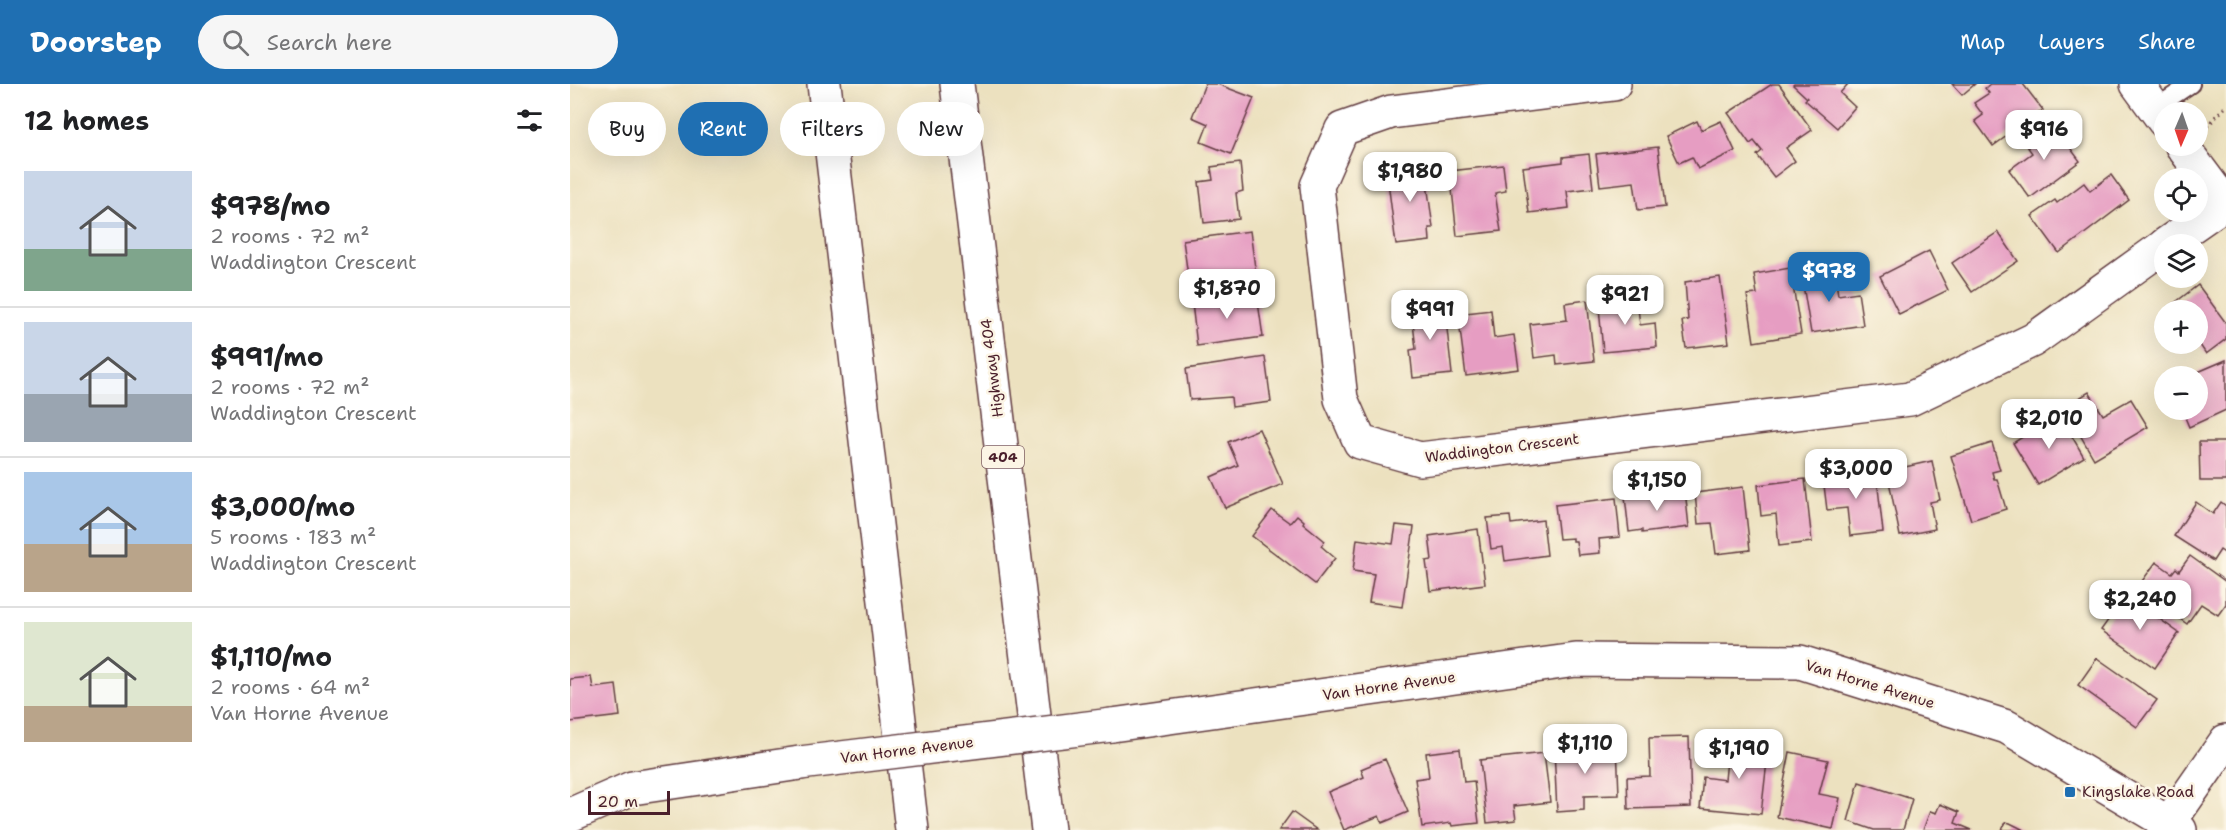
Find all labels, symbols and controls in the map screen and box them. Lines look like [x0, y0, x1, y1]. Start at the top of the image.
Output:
search box [198, 15, 618, 69]
text: Doorstep [30, 23, 162, 61]
icon: search [219, 26, 252, 59]
text: Search here [267, 28, 393, 57]
text: Map [1960, 28, 2005, 56]
text: Layers [2038, 28, 2105, 56]
text: Share [2138, 28, 2196, 56]
chip: Buy [588, 102, 666, 156]
chip: Rent [678, 102, 768, 156]
chip: Filters [780, 102, 885, 156]
chip: New [897, 102, 984, 156]
north arrow [2154, 102, 2208, 156]
map controls [2154, 102, 2208, 420]
text: 12 homes [24, 103, 149, 138]
icon: filters [513, 104, 546, 137]
pin: $916 [2008, 110, 2080, 161]
text: $916 [2019, 116, 2069, 142]
pin: $1,980 [1361, 152, 1459, 203]
text: $1,980 [1377, 158, 1443, 184]
button: locate [2154, 168, 2208, 222]
text: $978/mo [210, 188, 331, 223]
icon: home [72, 195, 144, 267]
text: 2 rooms · 72 m² [210, 223, 369, 249]
button: layers [2154, 234, 2208, 288]
text: Waddington Crescent [210, 249, 417, 275]
pin: $978 [1793, 252, 1865, 303]
text: $978 [1802, 258, 1856, 284]
pin: $1,870 [1178, 269, 1276, 320]
text: $1,870 [1193, 275, 1261, 301]
pin: $921 [1589, 275, 1661, 326]
text: $921 [1601, 281, 1649, 307]
pin: $991 [1394, 290, 1466, 341]
text: $991 [1405, 296, 1455, 322]
button: + [2154, 300, 2208, 354]
street label: Highway 404 [976, 317, 1008, 419]
text: $991/mo [210, 339, 324, 374]
icon: home [72, 346, 144, 418]
button: − [2154, 366, 2208, 420]
text: 2 rooms · 72 m² [210, 374, 369, 400]
pin: $2,010 [2000, 399, 2098, 450]
text: Waddington Crescent [210, 400, 417, 426]
text: $2,010 [2015, 405, 2083, 431]
street label: Waddington Crescent [1424, 429, 1580, 467]
road number: 404 [982, 446, 1024, 468]
pin: $3,000 [1807, 449, 1905, 500]
text: $3,000 [1819, 455, 1893, 481]
pin: $1,150 [1608, 461, 1706, 512]
text: $1,150 [1627, 467, 1687, 493]
text: $3,000/mo [210, 489, 355, 524]
icon: home [72, 496, 144, 568]
text: 5 rooms · 183 m² [210, 524, 376, 550]
text: Waddington Crescent [210, 550, 417, 576]
pin: $2,240 [2091, 580, 2189, 631]
text: $2,240 [2103, 586, 2177, 612]
text: $1,110/mo [210, 639, 332, 674]
icon: home [72, 646, 144, 718]
street label: Van Horne Avenue [1803, 655, 1937, 713]
street label: Van Horne Avenue [1321, 667, 1457, 705]
text: 2 rooms · 64 m² [210, 674, 370, 700]
text: Van Horne Avenue [210, 700, 389, 726]
pin: $1,110 [1536, 724, 1634, 775]
pin: $1,190 [1690, 729, 1788, 780]
text: $1,110 [1557, 730, 1613, 756]
street label: Van Horne Avenue [839, 732, 975, 768]
text: $1,190 [1708, 735, 1770, 761]
place label: Kingslake Road [2082, 782, 2195, 802]
marker: Kingslake Road [2063, 785, 2077, 799]
scale bar [588, 788, 670, 816]
text: 20 m [597, 791, 638, 812]

